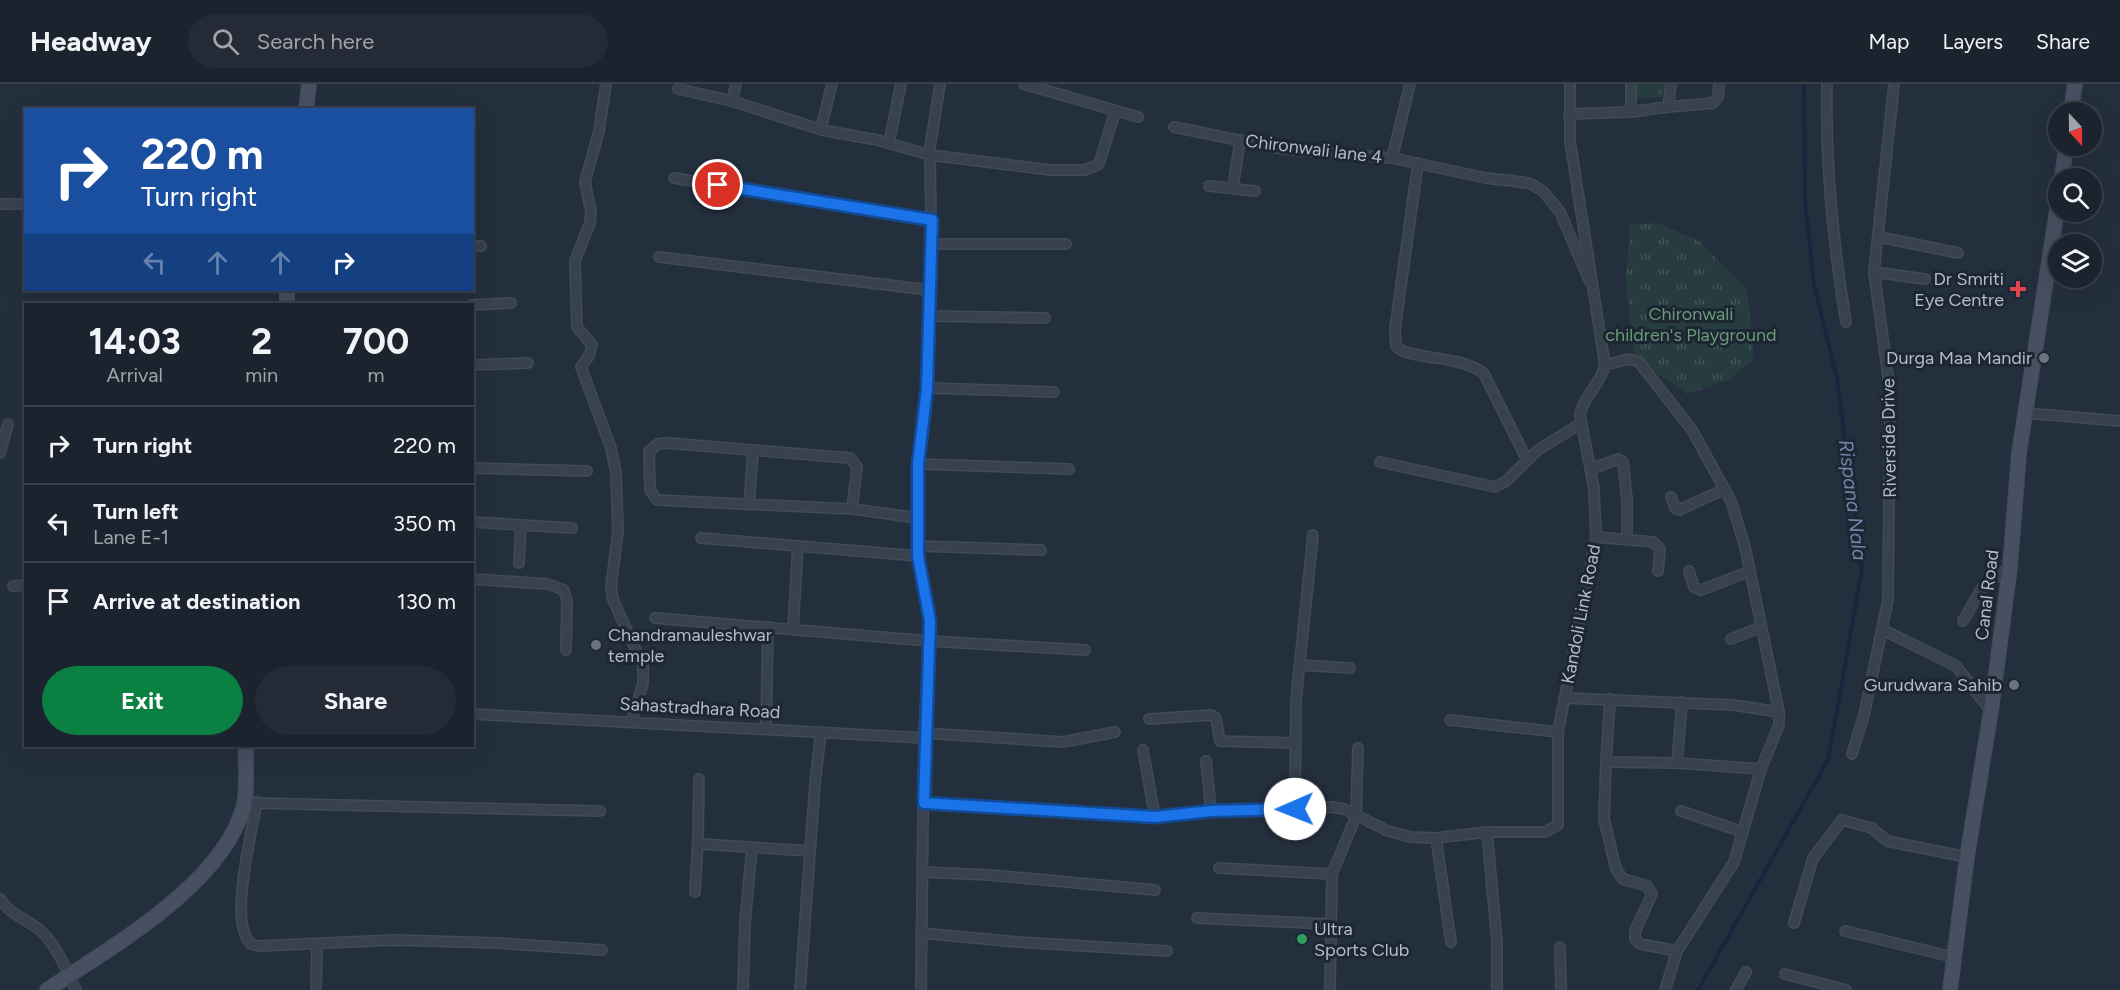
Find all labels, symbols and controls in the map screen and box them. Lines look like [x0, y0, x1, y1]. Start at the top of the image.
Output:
search box [188, 14, 608, 68]
text: Headway [30, 24, 152, 58]
icon: search [209, 25, 242, 58]
text: Search here [257, 28, 374, 55]
text: Map [1869, 29, 1909, 54]
text: Layers [1942, 29, 2003, 54]
text: Share [2036, 29, 2090, 54]
north arrow [2048, 102, 2102, 156]
map controls [2048, 102, 2102, 288]
text: 220 m [141, 129, 263, 180]
street label: Chironwali lane 4 [1244, 130, 1384, 168]
icon: right [42, 132, 120, 210]
pin [692, 159, 743, 210]
icon: arrive [701, 168, 734, 201]
button: search [2048, 168, 2102, 222]
text: Turn right [141, 180, 257, 213]
button: layers [2048, 234, 2102, 288]
icon: left [138, 246, 171, 279]
icon: ahead [201, 246, 234, 279]
icon: ahead [264, 246, 297, 279]
icon: right [327, 246, 360, 279]
place label: Dr Smriti Eye Centre [1914, 268, 2004, 311]
marker: Dr Smriti Eye Centre [2009, 280, 2027, 298]
park label: Chironwali children's Playground [1605, 303, 1777, 346]
text: 14:03 [89, 320, 181, 363]
text: 2 [251, 320, 272, 363]
text: 700 [343, 320, 409, 363]
place label: Durga Maa Mandir [1886, 347, 2032, 369]
marker: Durga Maa Mandir [2037, 351, 2051, 365]
text: Arrival [106, 363, 163, 387]
text: min [245, 363, 278, 387]
text: m [368, 363, 385, 387]
street label: Riverside Drive [1877, 378, 1901, 498]
icon: right [42, 429, 75, 462]
text: Turn right [93, 432, 192, 459]
text: 220 m [393, 432, 456, 459]
water label: Rispana Nala [1834, 438, 1872, 562]
text: Turn left [93, 498, 179, 525]
icon: left [42, 507, 75, 540]
text: 350 m [393, 510, 456, 537]
text: Lane E-1 [93, 525, 169, 549]
street label: Kandoli Link Road [1557, 542, 1605, 686]
street label: Canal Road [1971, 548, 2003, 642]
icon: arrive [42, 585, 75, 618]
text: Arrive at destination [93, 588, 301, 615]
text: 130 m [397, 588, 456, 615]
place label: Chandramauleshwar temple [608, 624, 772, 667]
marker: Chandramauleshwar temple [589, 638, 603, 652]
button: Exit [42, 666, 243, 735]
button: Share [255, 666, 456, 735]
place label: Gurudwara Sahib [1864, 674, 2002, 696]
marker: Gurudwara Sahib [2007, 678, 2021, 692]
street label: Sahastradhara Road [619, 693, 781, 723]
position arrow [1263, 777, 1327, 841]
place label: Ultra Sports Club [1314, 918, 1409, 961]
marker: Ultra Sports Club [1295, 932, 1309, 946]

